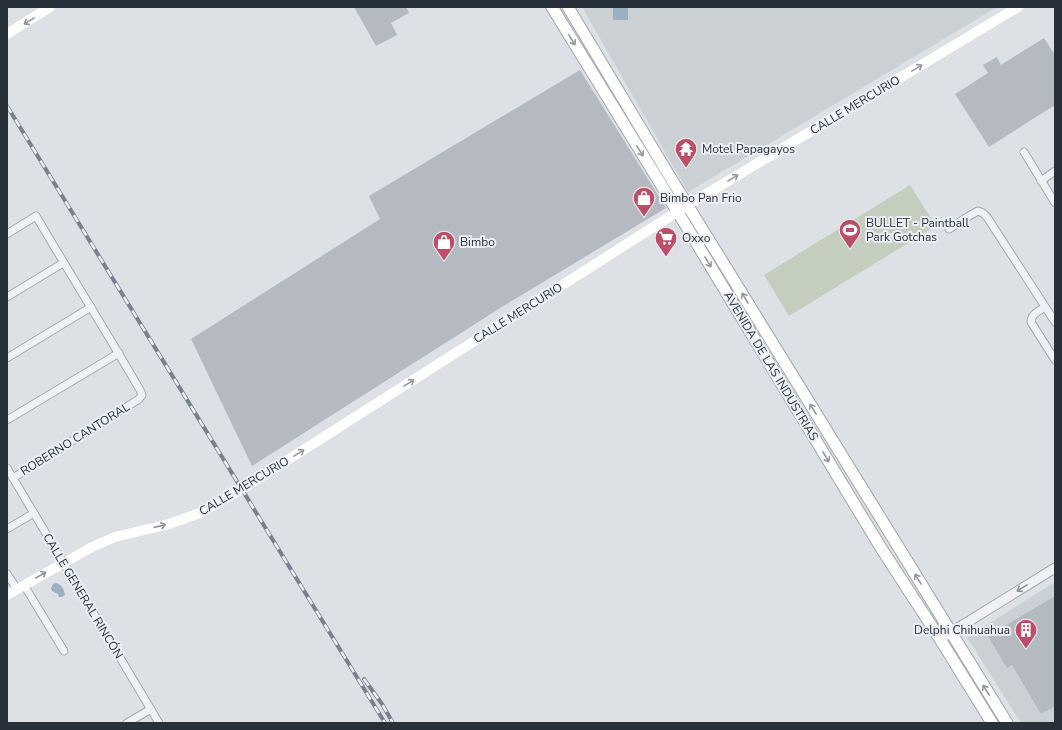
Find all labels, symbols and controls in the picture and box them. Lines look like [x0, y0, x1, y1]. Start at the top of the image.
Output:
one-way arrow [23, 17, 35, 25]
one-way arrow [569, 34, 577, 46]
one-way arrow [911, 64, 923, 72]
street label: CALLE MERCURIO [807, 72, 903, 138]
temple icon: Motel Papagayos [673, 136, 699, 169]
place label: Motel Papagayos [702, 141, 795, 157]
one-way arrow [637, 145, 645, 157]
one-way arrow [727, 174, 738, 182]
shop icon: Bimbo Pan Frio [631, 185, 657, 218]
place label: Bimbo Pan Frio [660, 190, 742, 206]
place label: BULLET - Paintball Park Gotchas [866, 215, 970, 245]
sports icon: BULLET - Paintball Park Gotchas [837, 217, 863, 250]
supermarket icon: Oxxo [653, 225, 679, 258]
shop icon: Bimbo [431, 229, 457, 262]
place label: Oxxo [682, 230, 711, 246]
place label: Bimbo [460, 234, 495, 250]
one-way arrow [704, 256, 712, 268]
street label: CALLE MERCURIO [470, 279, 566, 347]
street label: AVENIDA DE LAS INDUSTRIAS [720, 288, 822, 444]
one-way arrow [740, 292, 748, 304]
one-way arrow [403, 379, 414, 387]
street label: ROBERNO CANTORAL [17, 399, 133, 479]
one-way arrow [809, 404, 817, 415]
one-way arrow [293, 448, 305, 456]
one-way arrow [823, 451, 831, 463]
street label: CALLE MERCURIO [196, 453, 292, 519]
one-way arrow [153, 521, 166, 529]
street label: CALLE GENERAL RINCÓN [39, 530, 127, 662]
one-way arrow [35, 571, 47, 579]
one-way arrow [913, 573, 921, 585]
one-way arrow [1016, 585, 1028, 593]
building icon: Delphi Chihuahua [1013, 617, 1039, 650]
place label: Delphi Chihuahua [914, 622, 1010, 638]
one-way arrow [982, 685, 990, 696]

